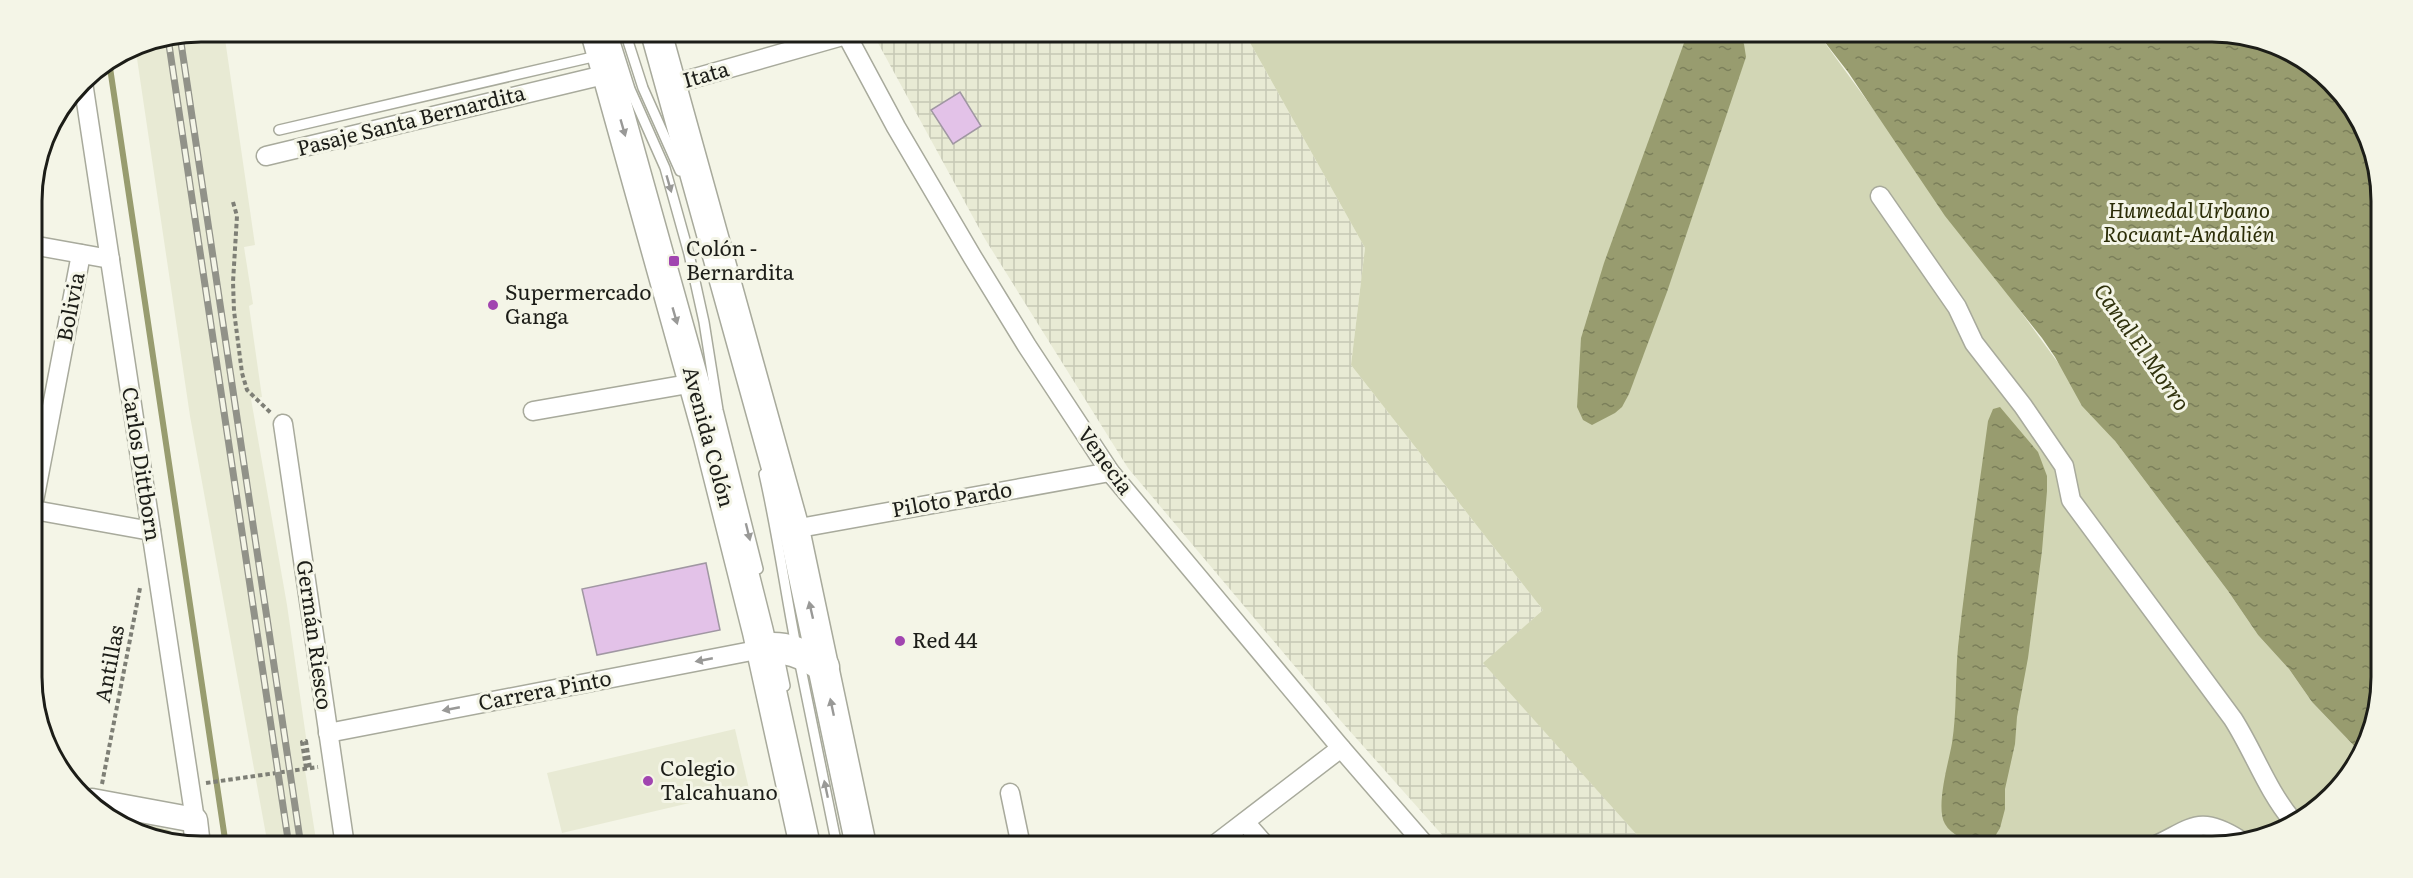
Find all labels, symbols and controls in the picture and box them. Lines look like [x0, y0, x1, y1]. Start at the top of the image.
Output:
street label: Itata [679, 51, 733, 94]
street label: Pasaje Santa Bernardita [293, 75, 529, 162]
one-way arrow [619, 119, 628, 137]
one-way arrow [665, 175, 674, 193]
park label: Humedal Urbano Rocuant-Andalién [2103, 193, 2276, 248]
place label: Colón - Bernardita [686, 231, 795, 286]
marker: Colón - Bernardita [667, 254, 681, 268]
street label: Bolivia [47, 269, 91, 344]
place label: Supermercado Ganga [505, 275, 652, 330]
water label: Canal El Morro [2087, 276, 2199, 417]
marker: Supermercado Ganga [486, 298, 500, 312]
one-way arrow [671, 307, 680, 325]
street label: Avenida Colón [677, 362, 744, 510]
street label: Carlos Dittborn [116, 384, 171, 543]
street label: Venecia [1072, 419, 1143, 501]
street label: Piloto Pardo [889, 472, 1014, 523]
one-way arrow [744, 523, 754, 542]
street label: Germán Riesco [291, 558, 342, 712]
one-way arrow [806, 601, 816, 620]
street label: Antillas [85, 622, 130, 705]
place label: Red 44 [912, 623, 978, 654]
marker: Red 44 [893, 634, 907, 648]
one-way arrow [694, 656, 713, 665]
street label: Carrera Pinto [475, 660, 614, 717]
one-way arrow [827, 697, 836, 716]
one-way arrow [441, 705, 460, 714]
place label: Colegio Talcahuano [660, 751, 778, 806]
marker: Colegio Talcahuano [641, 774, 655, 788]
one-way arrow [821, 780, 831, 798]

